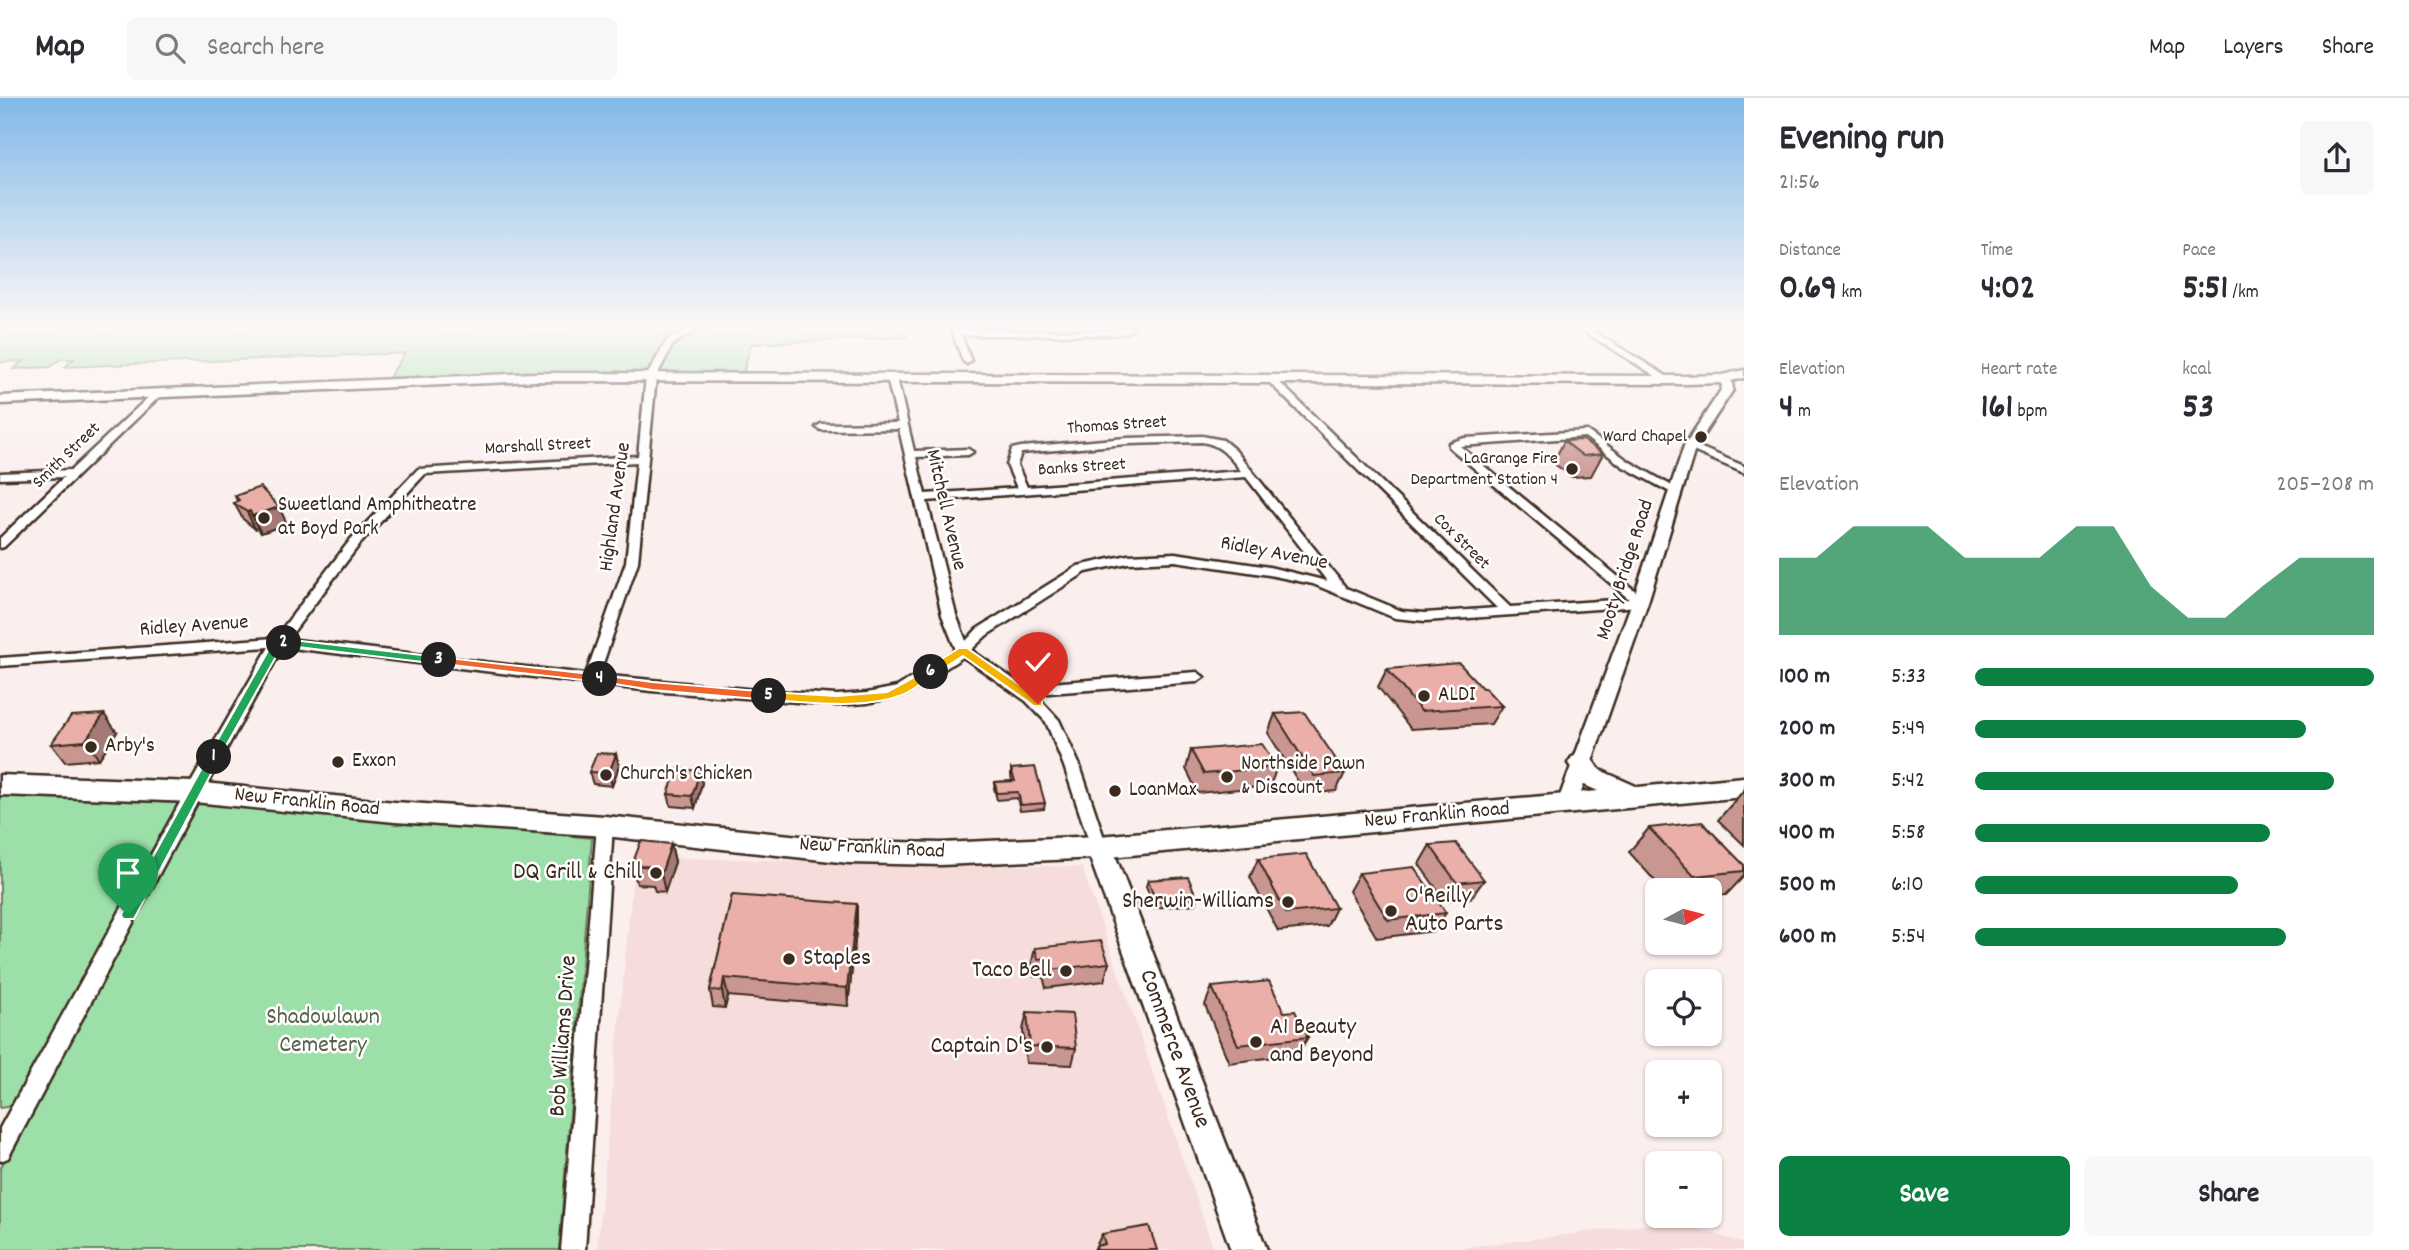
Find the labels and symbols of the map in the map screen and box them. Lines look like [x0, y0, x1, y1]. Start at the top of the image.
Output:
street label: Thomas Street [1066, 410, 1168, 442]
street label: Smith Street [27, 417, 107, 495]
place label: Ward Chapel [1603, 425, 1688, 450]
marker: Ward Chapel [1693, 429, 1709, 445]
street label: Marshall Street [484, 432, 592, 462]
street label: Highland Avenue [592, 441, 640, 573]
street label: Mitchell Avenue [916, 446, 974, 574]
place label: LaGrange Fire Department Station 4 [1410, 447, 1558, 493]
street label: Banks Street [1037, 452, 1127, 484]
marker: LaGrange Fire Department Station 4 [1564, 461, 1580, 477]
place label: Sweetland Amphitheatre at Boyd Park [278, 491, 477, 545]
street label: Mooty Bridge Road [1589, 496, 1663, 644]
street label: Cox Street [1427, 508, 1495, 576]
marker: Sweetland Amphitheatre at Boyd Park [256, 510, 272, 526]
street label: Ridley Avenue [1218, 529, 1330, 579]
street label: Ridley Avenue [139, 608, 249, 646]
pin: 2 [266, 626, 302, 660]
pin [1008, 632, 1068, 704]
pin: 3 [422, 642, 457, 678]
pin: 6 [914, 654, 948, 690]
pin: 4 [582, 662, 618, 696]
pin: 5 [752, 678, 786, 714]
place label: ALDI [1438, 681, 1476, 711]
marker: ALDI [1416, 688, 1432, 704]
place label: Arby's [105, 732, 155, 762]
marker: Arby's [83, 739, 99, 755]
pin: 1 [196, 740, 232, 774]
place label: Exxon [352, 747, 396, 777]
place label: Northside Pawn & Discount [1241, 750, 1365, 804]
marker: Exxon [330, 754, 346, 770]
place label: Church's Chicken [620, 760, 753, 790]
marker: Church's Chicken [598, 767, 614, 783]
marker: Northside Pawn & Discount [1219, 769, 1235, 785]
place label: LoanMax [1129, 776, 1197, 806]
street label: New Franklin Road [233, 780, 381, 826]
marker: LoanMax [1107, 783, 1123, 799]
street label: New Franklin Road [1363, 795, 1511, 837]
street label: New Franklin Road [798, 830, 946, 868]
pin [98, 843, 158, 915]
place label: DQ Grill & Chill [513, 856, 642, 890]
marker: DQ Grill & Chill [648, 865, 664, 881]
north arrow [1645, 878, 1722, 956]
place label: O'Reilly Auto Parts [1405, 880, 1504, 942]
place label: Sherwin-Williams [1122, 885, 1274, 919]
marker: Sherwin-Williams [1280, 894, 1296, 910]
marker: O'Reilly Auto Parts [1383, 903, 1399, 919]
place label: Staples [803, 942, 871, 976]
marker: Staples [781, 951, 797, 967]
street label: Bob Williams Drive [541, 954, 587, 1118]
place label: Taco Bell [972, 954, 1052, 988]
marker: Taco Bell [1058, 963, 1074, 979]
street label: Commerce Avenue [1130, 965, 1218, 1133]
park label: Shadowlawn Cemetery [266, 1001, 380, 1063]
place label: A1 Beauty and Beyond [1270, 1011, 1374, 1073]
place label: Captain D's [931, 1030, 1033, 1064]
marker: A1 Beauty and Beyond [1248, 1034, 1264, 1050]
marker: Captain D's [1039, 1039, 1055, 1055]

